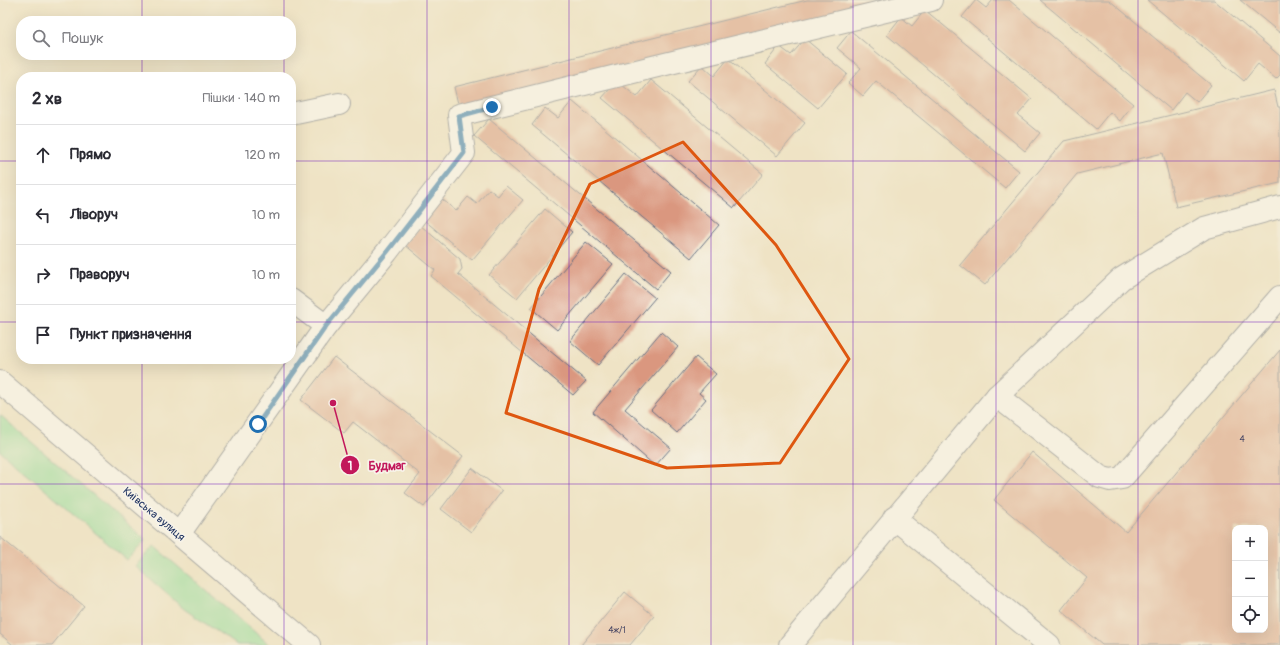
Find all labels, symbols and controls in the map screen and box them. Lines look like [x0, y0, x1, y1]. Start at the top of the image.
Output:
search box [16, 16, 296, 60]
icon: search [30, 27, 52, 49]
text: Пошук [62, 29, 104, 48]
text: 2 хв [32, 88, 62, 109]
text: Пішки · 140 m [202, 90, 280, 106]
route end [483, 98, 501, 116]
icon: ahead [32, 144, 54, 166]
text: Прямо [70, 145, 111, 164]
text: 120 m [244, 147, 280, 163]
icon: left [32, 204, 54, 226]
text: Ліворуч [70, 205, 118, 224]
text: 10 m [252, 207, 280, 223]
icon: right [32, 264, 54, 286]
text: Праворуч [70, 265, 130, 284]
text: 10 m [252, 267, 280, 283]
icon: arrive [32, 324, 54, 346]
text: Пункт призначення [70, 325, 191, 344]
route start [249, 415, 267, 433]
house number: 4 [1239, 434, 1245, 445]
callout: Будмаг [340, 453, 413, 477]
text: 1 [348, 459, 352, 474]
text: Будмаг [368, 459, 406, 474]
street label: Київська вулиця [120, 484, 188, 544]
map controls [1232, 525, 1268, 633]
button: + [1232, 525, 1268, 561]
button: − [1232, 561, 1268, 597]
button: locate [1232, 597, 1268, 633]
house number: 4ж/1 [608, 625, 626, 636]

